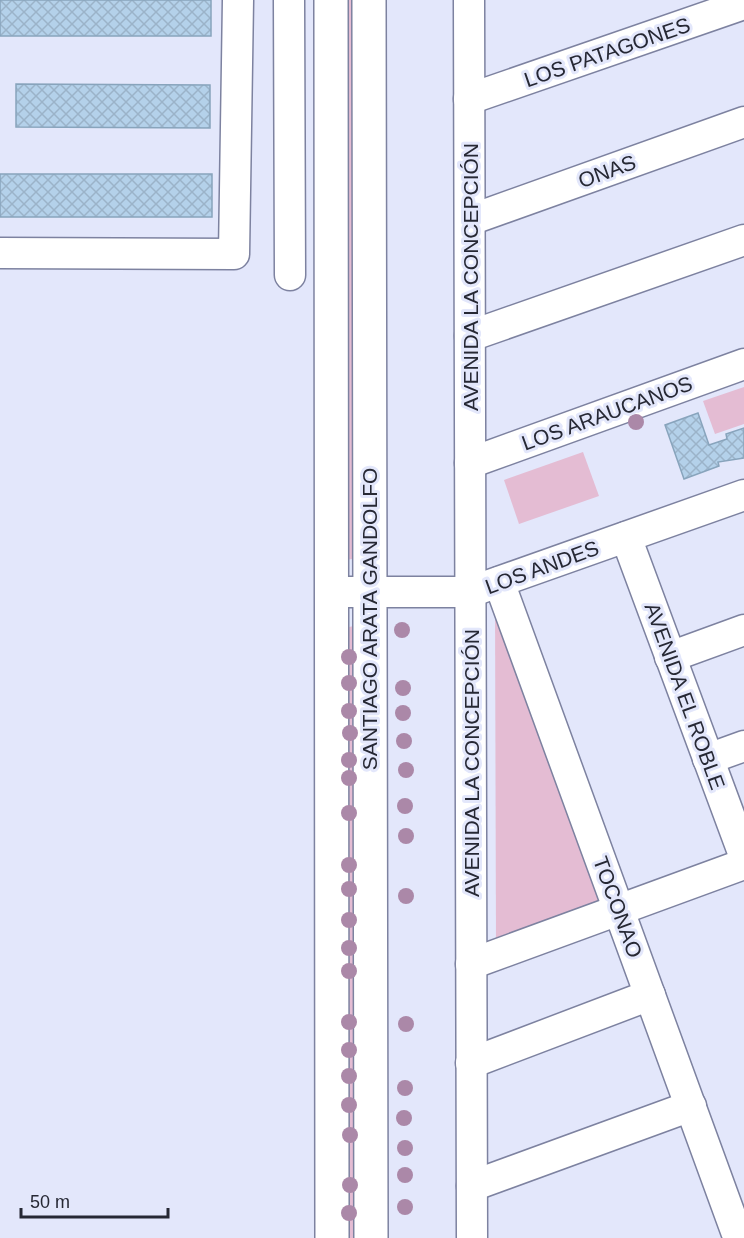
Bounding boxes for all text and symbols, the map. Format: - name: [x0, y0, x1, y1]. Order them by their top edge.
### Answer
- street label: LOS PATAGONES: [521, 13, 693, 91]
- street label: AVENIDA LA CONCEPCIÓN: [459, 143, 482, 411]
- street label: ONAS: [575, 150, 639, 192]
- street label: LOS ARAUCANOS: [519, 371, 695, 455]
- street label: SANTIAGO ARATA GANDOLFO: [358, 468, 381, 770]
- street label: LOS ANDES: [482, 536, 602, 598]
- street label: AVENIDA EL ROBLE: [640, 599, 730, 793]
- street label: AVENIDA LA CONCEPCIÓN: [460, 629, 483, 897]
- street label: TOCONAO: [589, 853, 647, 961]
- scale bar: [21, 1181, 168, 1219]
- text: 50 m: [30, 1192, 70, 1212]

